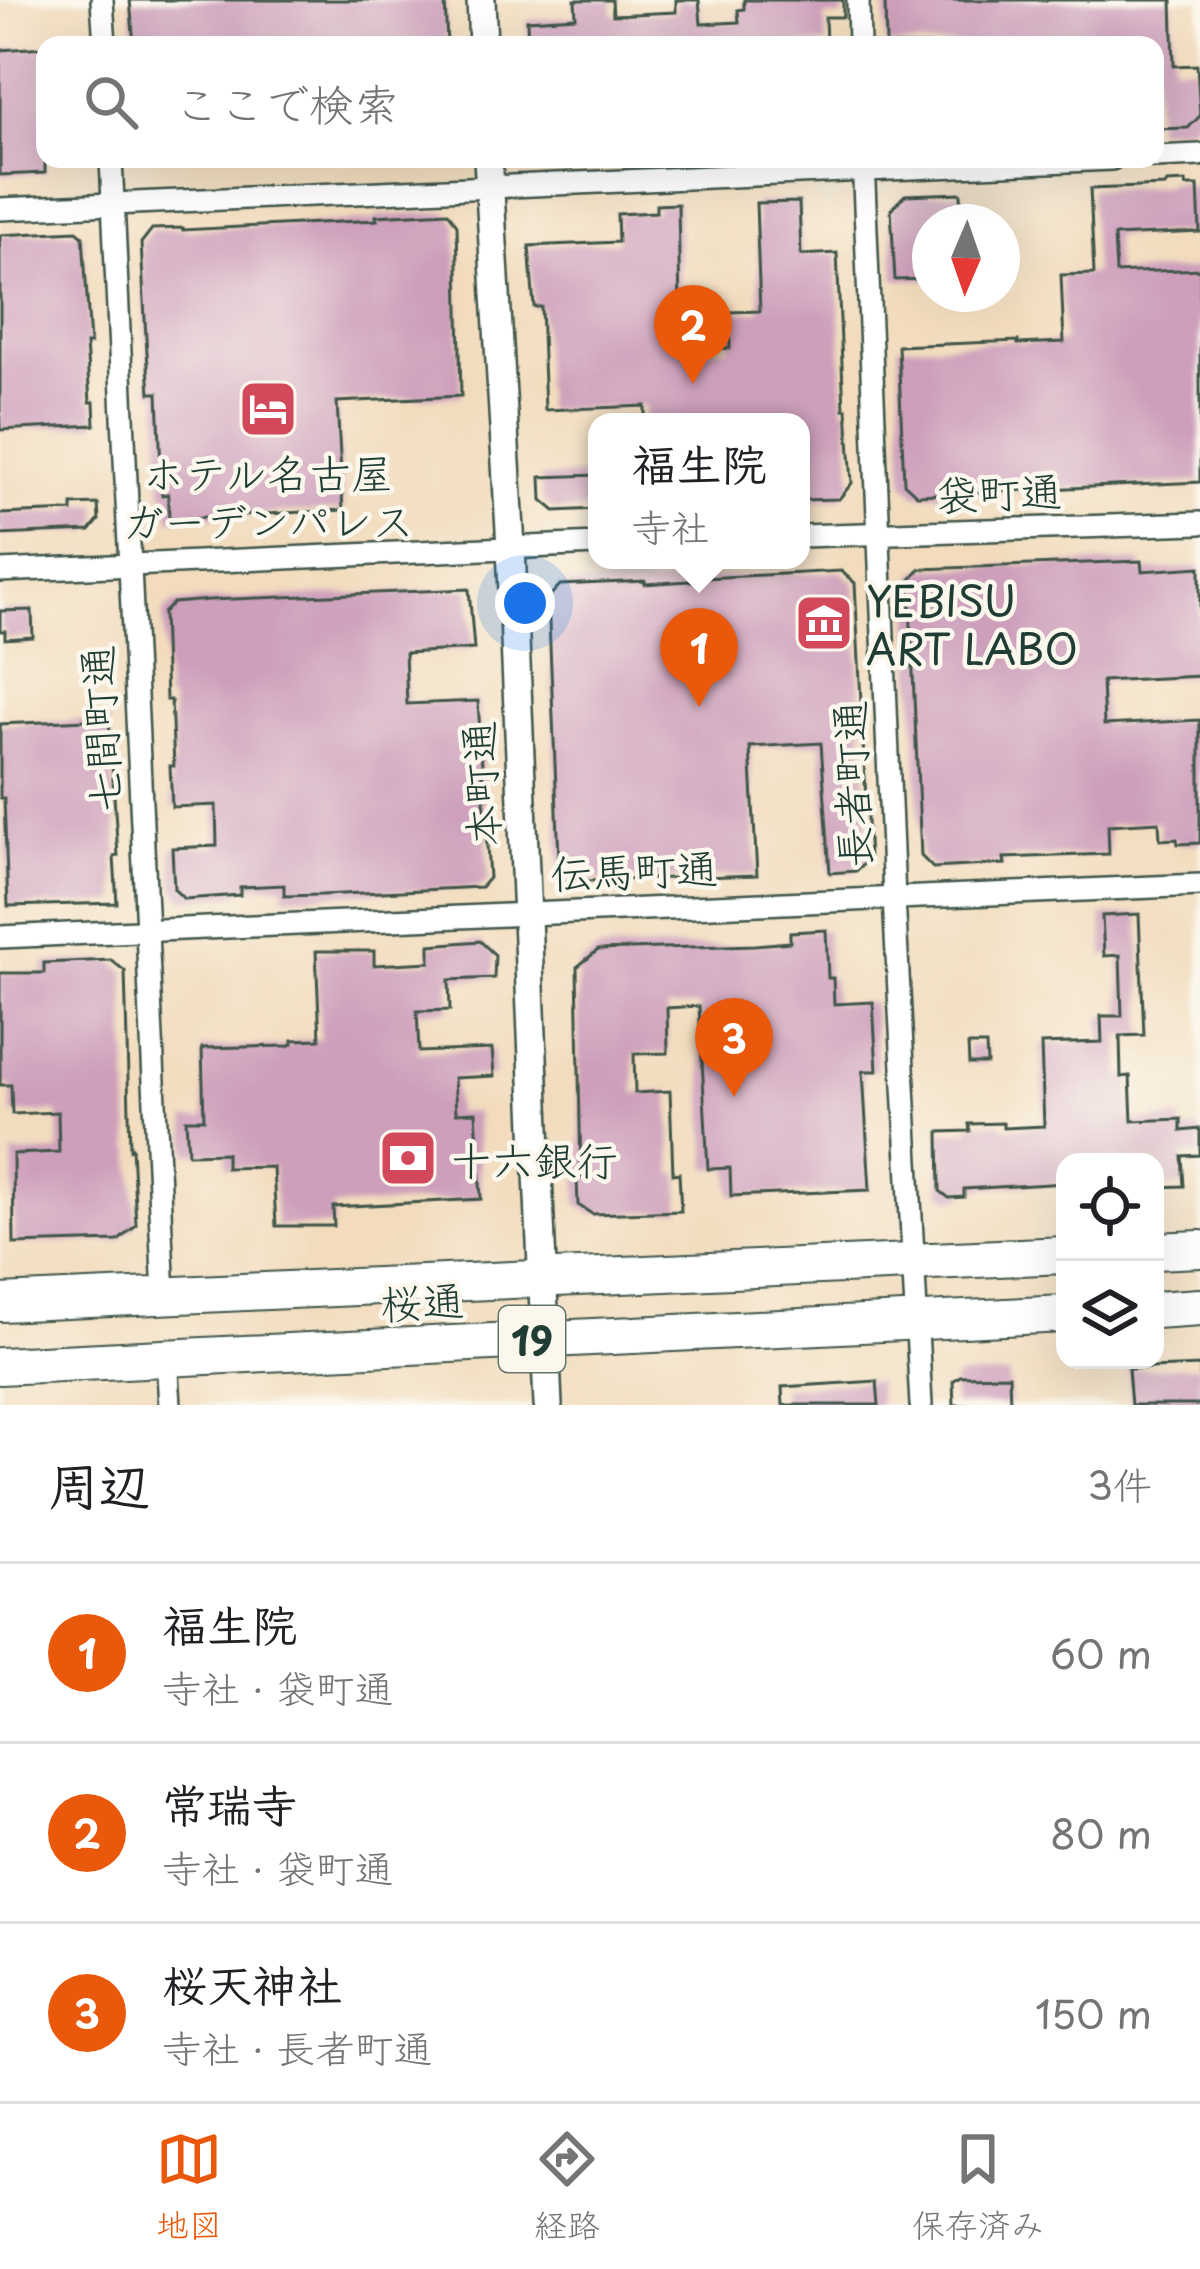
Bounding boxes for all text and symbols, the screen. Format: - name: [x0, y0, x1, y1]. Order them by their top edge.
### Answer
- search box: [36, 36, 1164, 168]
- text: ここで検索: [174, 68, 399, 136]
- icon: search: [78, 69, 144, 135]
- north arrow: [912, 204, 1020, 312]
- pin: 2: [654, 285, 732, 384]
- hotel icon: ホテル名古屋 ガーデンパレス: [237, 378, 299, 440]
- popup: [588, 413, 810, 569]
- text: 福生院: [631, 428, 767, 496]
- place label: ホテル名古屋 ガーデンパレス: [122, 440, 414, 551]
- street label: 袋町通: [935, 457, 1063, 525]
- text: 寺社: [631, 496, 710, 555]
- place label: YEBISU ART LABO: [866, 568, 1078, 679]
- your location: [495, 573, 555, 633]
- museum icon: YEBISU ART LABO: [793, 592, 855, 654]
- pin: 1: [660, 608, 738, 707]
- street label: 七間町通: [63, 643, 135, 815]
- street label: 長者町通: [816, 699, 884, 869]
- street label: 本町通: [444, 719, 514, 849]
- street label: 伝馬町通: [549, 835, 719, 903]
- pin: 3: [695, 998, 773, 1097]
- bank icon: 十六銀行: [377, 1127, 439, 1189]
- place label: 十六銀行: [450, 1127, 618, 1190]
- map controls: [1056, 1153, 1164, 1369]
- button: locate: [1056, 1153, 1164, 1261]
- button: layers: [1056, 1261, 1164, 1369]
- street label: 桜通: [378, 1266, 466, 1334]
- road number: 19: [499, 1306, 565, 1372]
- text: 周辺: [48, 1445, 150, 1522]
- text: 3件: [1087, 1454, 1152, 1513]
- text: 福生院: [162, 1589, 297, 1657]
- text: 1: [78, 1623, 96, 1682]
- text: 60 m: [1050, 1623, 1152, 1682]
- text: 寺社 · 袋町通: [162, 1657, 394, 1716]
- text: 常瑞寺: [162, 1769, 297, 1837]
- text: 2: [73, 1803, 101, 1862]
- text: 80 m: [1050, 1803, 1152, 1862]
- text: 寺社 · 袋町通: [162, 1837, 394, 1896]
- text: 桜天神社: [162, 1949, 342, 2017]
- text: 3: [74, 1983, 100, 2042]
- text: 150 m: [1035, 1983, 1152, 2042]
- text: 寺社 · 長者町通: [162, 2017, 433, 2076]
- tab: 地図: [156, 2126, 222, 2248]
- tab: 経路: [534, 2126, 600, 2248]
- tab: 保存済み: [912, 2126, 1044, 2248]

